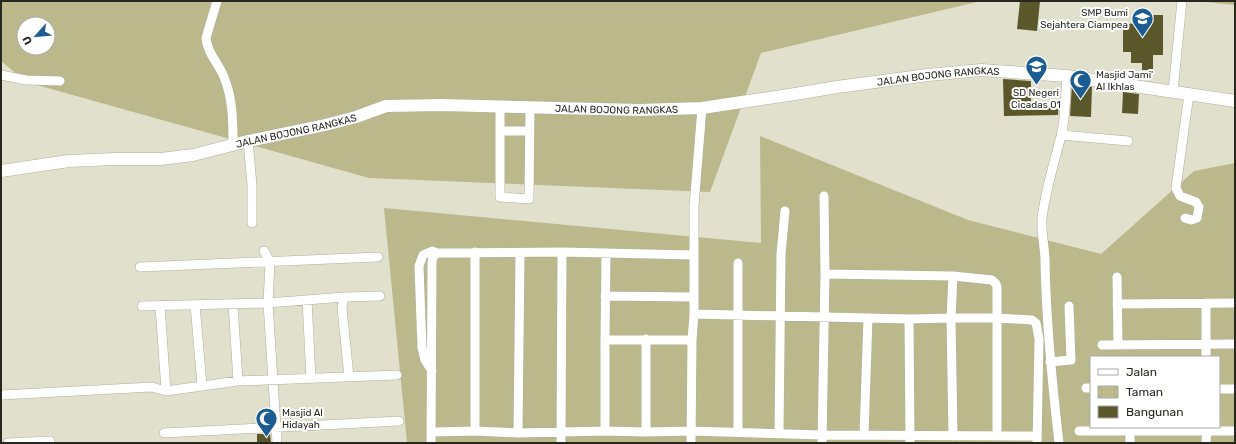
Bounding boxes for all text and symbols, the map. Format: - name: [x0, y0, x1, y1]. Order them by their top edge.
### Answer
- school or university icon: SMP Bumi Sejahtera Ciampea: [1130, 5, 1156, 38]
- place label: SMP Bumi Sejahtera Ciampea: [1040, 7, 1128, 31]
- north arrow: [16, 16, 56, 56]
- text: U: [20, 34, 35, 47]
- school or university icon: SD Negeri Cicadas 01: [1023, 53, 1049, 86]
- street label: JALAN BOJONG RANGKAS: [876, 65, 1000, 89]
- mosque icon: Masjid Jami' Al Ikhlas: [1068, 67, 1094, 100]
- place label: Masjid Jami' Al Ikhlas: [1096, 69, 1153, 93]
- place label: SD Negeri Cicadas 01: [1011, 87, 1061, 111]
- street label: JALAN BOJONG RANGKAS: [555, 103, 678, 117]
- street label: JALAN BOJONG RANGKAS: [235, 112, 358, 151]
- legend: [1090, 356, 1220, 428]
- text: Jalan: [1126, 365, 1157, 379]
- text: Taman: [1126, 385, 1163, 399]
- mosque icon: Masjid Al Hidayah: [253, 405, 279, 438]
- text: Bangunan: [1126, 405, 1183, 419]
- place label: Masjid Al Hidayah: [282, 407, 323, 431]

